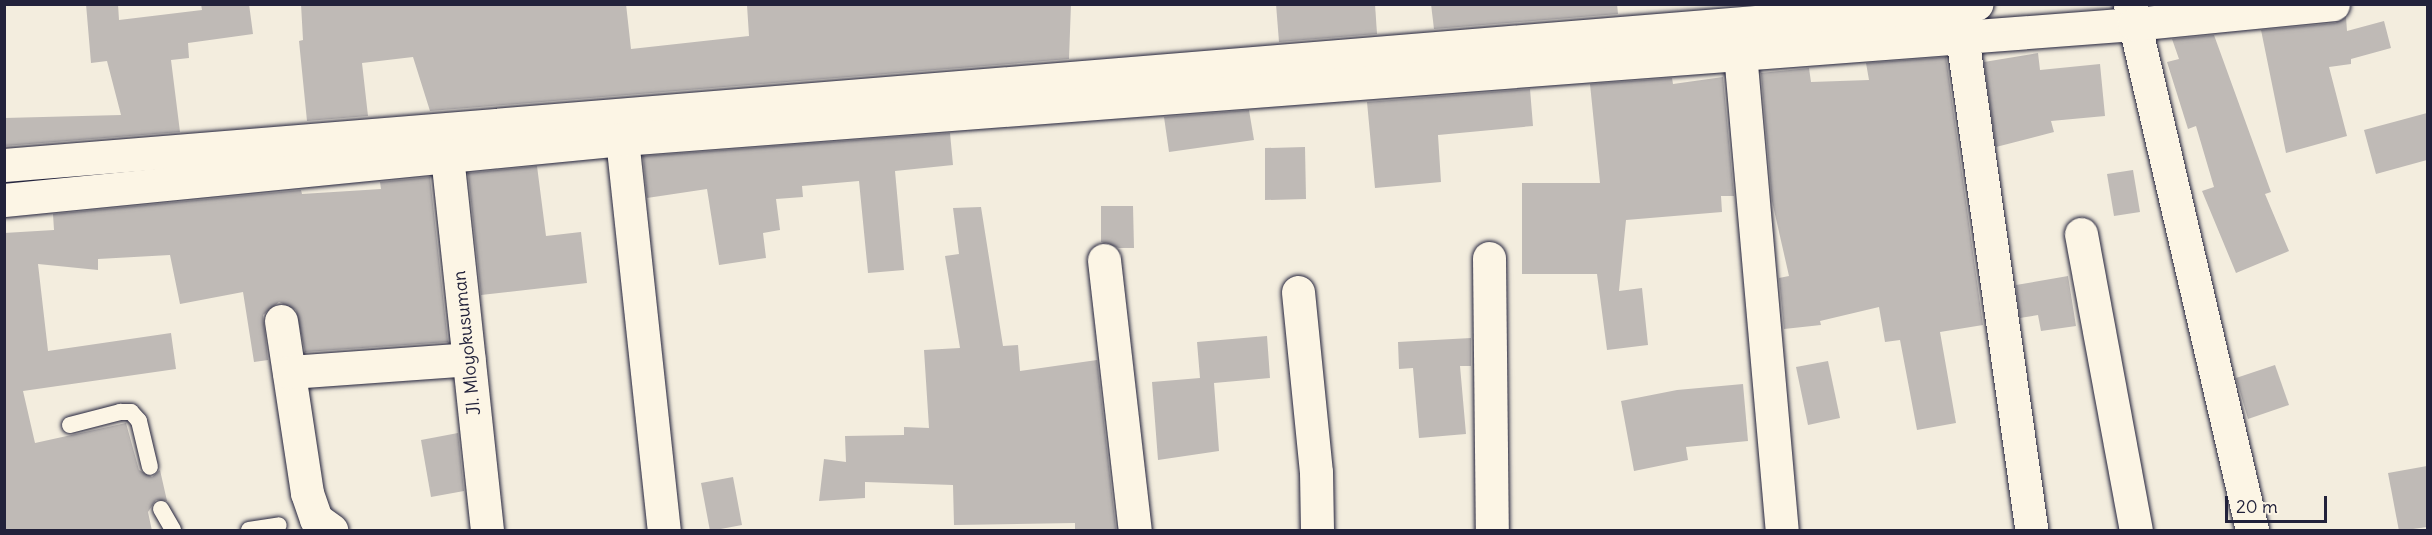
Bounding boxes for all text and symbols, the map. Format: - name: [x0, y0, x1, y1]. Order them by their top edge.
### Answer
- street label: Jl. Mloyokusuman: [449, 270, 485, 416]
- scale bar: [2228, 484, 2330, 522]
- text: 20 m: [2236, 495, 2278, 518]

